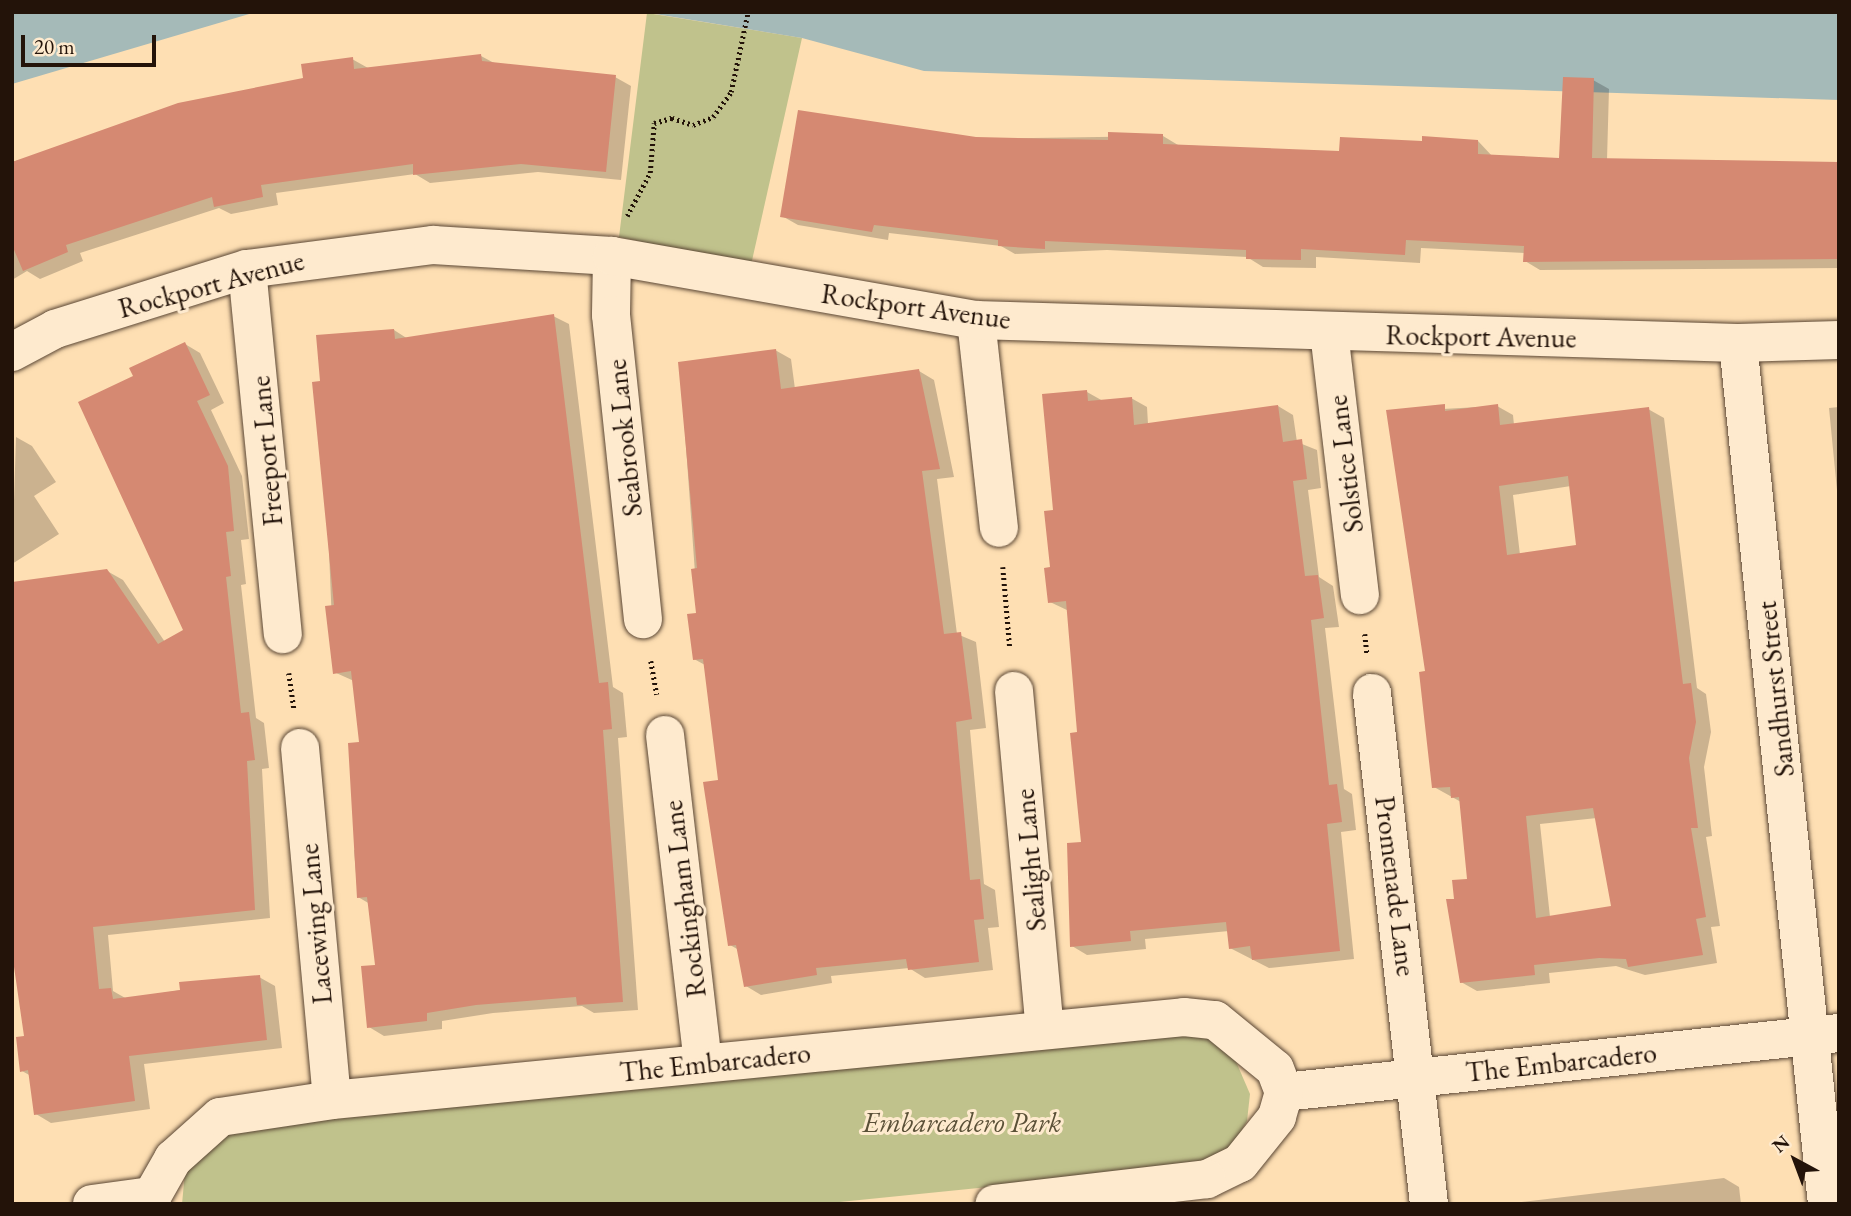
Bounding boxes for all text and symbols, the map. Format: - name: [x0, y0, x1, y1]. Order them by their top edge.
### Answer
- scale bar: [24, 21, 159, 65]
- text: 20 m: [34, 33, 75, 60]
- street label: Rockport Avenue: [114, 243, 308, 325]
- street label: Rockport Avenue: [819, 276, 1013, 336]
- street label: Rockport Avenue: [1385, 318, 1577, 354]
- street label: Seabrook Lane: [599, 358, 649, 518]
- street label: Freeport Lane: [243, 375, 289, 527]
- street label: Solstice Lane: [1320, 393, 1370, 535]
- street label: Sandhurst Street: [1749, 599, 1801, 779]
- street label: Sealight Lane: [1007, 787, 1053, 933]
- street label: Promenade Lane: [1368, 794, 1424, 978]
- street label: Rockingham Lane: [655, 799, 713, 999]
- street label: Lacewing Lane: [291, 842, 339, 1006]
- street label: The Embarcadero: [618, 1035, 812, 1089]
- street label: The Embarcadero: [1464, 1035, 1658, 1089]
- park label: Embarcadero Park: [863, 1105, 1061, 1139]
- north arrow: [1760, 1125, 1830, 1195]
- text: N: [1767, 1129, 1795, 1158]

